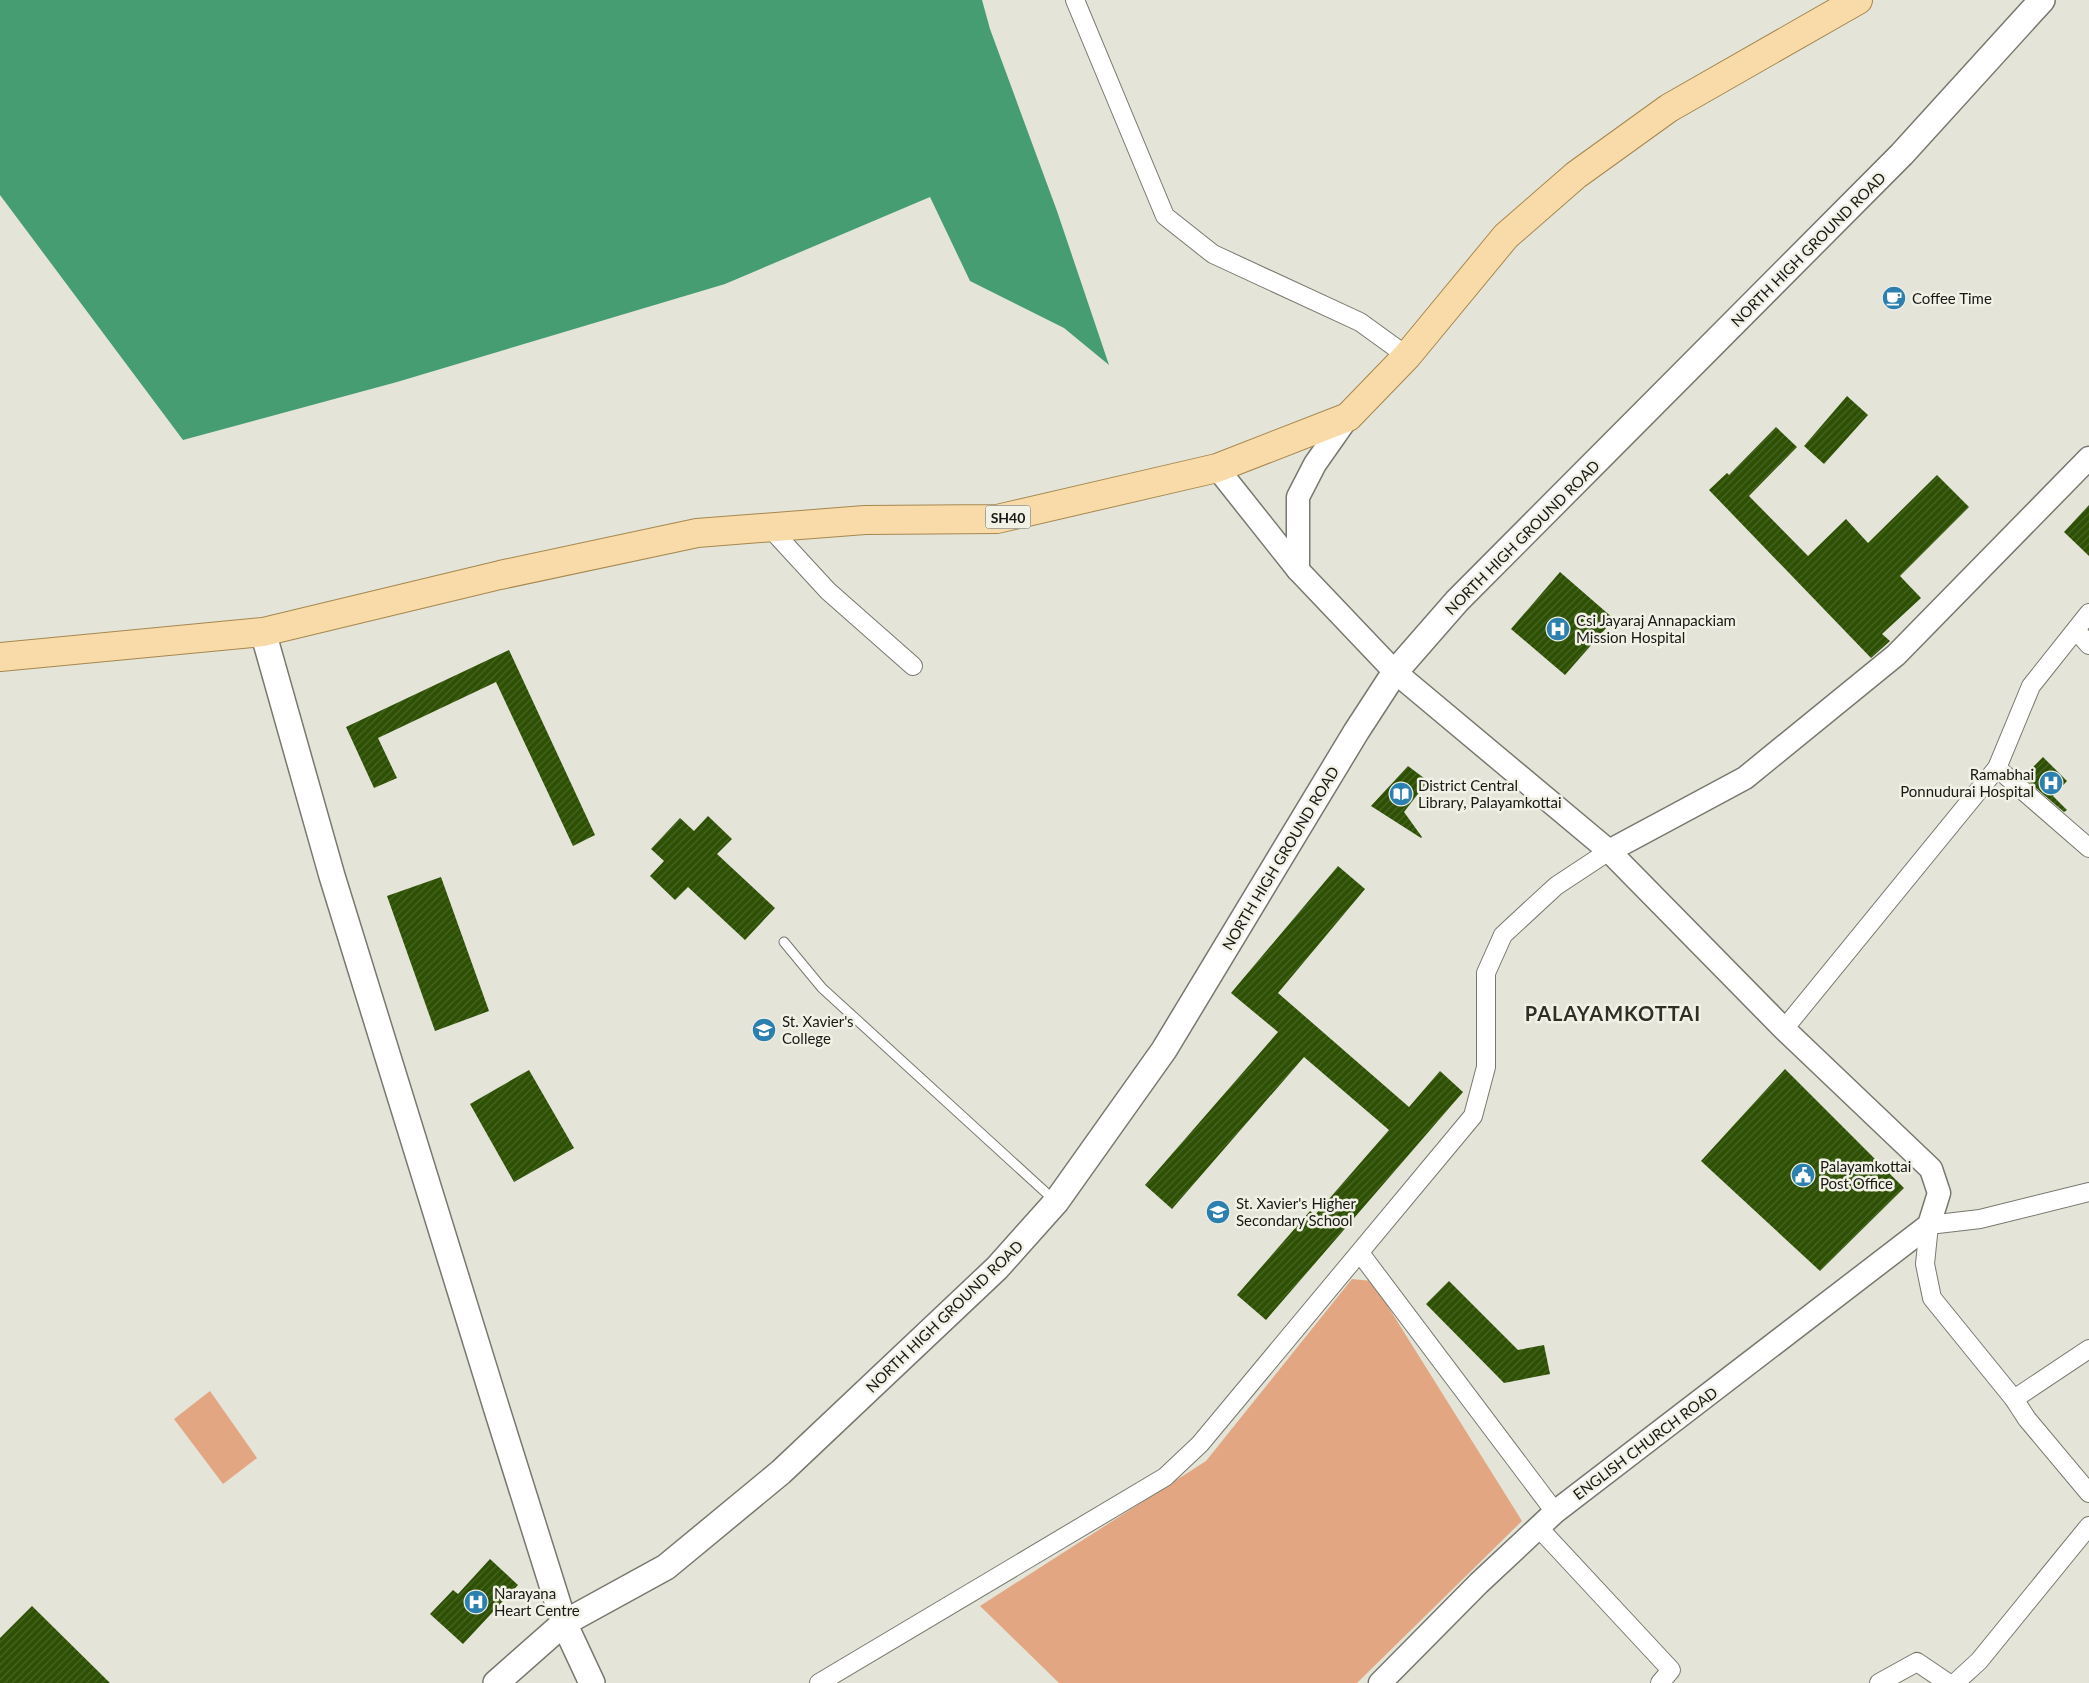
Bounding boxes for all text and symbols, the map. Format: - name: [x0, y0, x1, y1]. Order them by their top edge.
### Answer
- street label: NORTH HIGH GROUND ROAD: [1727, 168, 1889, 330]
- cafe icon: Coffee Time: [1881, 285, 1907, 311]
- place label: Coffee Time: [1912, 289, 1992, 307]
- street label: NORTH HIGH GROUND ROAD: [1441, 456, 1603, 618]
- road number: SH40: [986, 506, 1030, 528]
- place label: Csi Jayaraj Annapackiam Mission Hospital: [1576, 611, 1736, 646]
- hospital icon: Csi Jayaraj Annapackiam Mission Hospital: [1545, 616, 1571, 642]
- street label: NORTH HIGH GROUND ROAD: [1218, 763, 1342, 953]
- place label: Ramabhai Ponnudurai Hospital: [1900, 765, 2034, 800]
- hospital icon: Ramabhai Ponnudurai Hospital: [2038, 770, 2064, 796]
- place label: District Central Library, Palayamkottai: [1418, 776, 1562, 811]
- library icon: District Central Library, Palayamkottai: [1388, 781, 1414, 807]
- district label: PALAYAMKOTTAI: [1525, 1001, 1701, 1025]
- place label: St. Xavier's College: [782, 1012, 854, 1047]
- school or university icon: St. Xavier's College: [751, 1017, 777, 1043]
- place label: Palayamkottai Post Office: [1820, 1157, 1911, 1192]
- public building icon: Palayamkottai Post Office: [1790, 1162, 1816, 1188]
- place label: St. Xavier's Higher Secondary School: [1236, 1194, 1356, 1229]
- school or university icon: St. Xavier's Higher Secondary School: [1205, 1199, 1231, 1225]
- street label: NORTH HIGH GROUND ROAD: [862, 1236, 1026, 1396]
- street label: ENGLISH CHURCH ROAD: [1569, 1383, 1721, 1503]
- place label: Narayana Heart Centre: [494, 1584, 580, 1619]
- hospital icon: Narayana Heart Centre: [463, 1589, 489, 1615]

